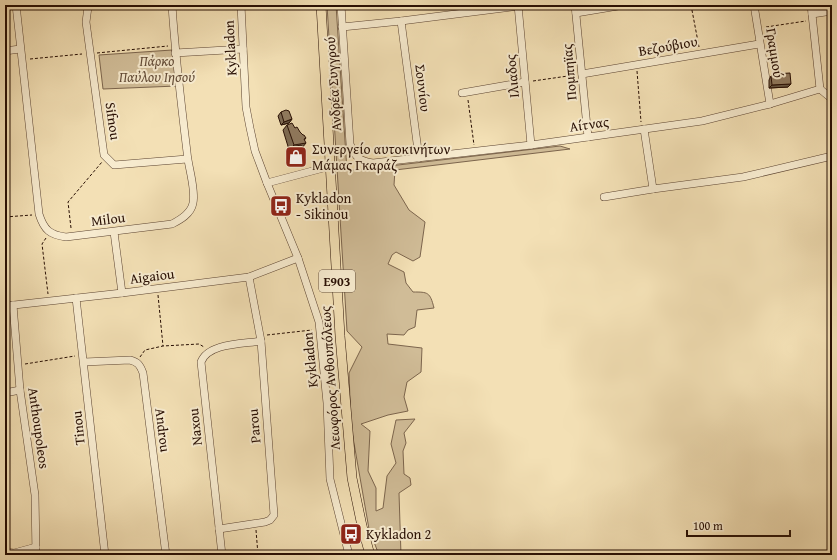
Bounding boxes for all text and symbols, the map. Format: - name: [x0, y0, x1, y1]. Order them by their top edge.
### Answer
- street label: Kykladon: [219, 20, 241, 76]
- street label: Γραμμού: [761, 27, 789, 79]
- street label: Βεζούβιου: [637, 31, 699, 61]
- street label: Ανδρέα Συγγρού: [320, 36, 346, 132]
- street label: Πομπηϊας: [557, 43, 581, 101]
- park label: Πἀρκο Παὐλου Ιησού: [118, 51, 195, 87]
- street label: Ιλιαδος: [500, 53, 524, 99]
- street label: Σουνίου: [410, 63, 436, 113]
- street label: Sifnou: [100, 101, 126, 142]
- street label: Αίτνας: [568, 111, 610, 137]
- place label: Συνεργείο αυτοκινήτων Μάμας Γκαράζ: [312, 139, 451, 175]
- shop icon: Συνεργείο αυτοκινήτων Μάμας Γκαράζ: [283, 144, 309, 170]
- place label: Kykladon - Sikinou: [296, 188, 352, 224]
- bus stop icon: Kykladon - Sikinou: [268, 193, 294, 219]
- street label: Milou: [90, 207, 127, 231]
- street label: Aigaiou: [129, 263, 176, 289]
- road number: E903: [319, 270, 355, 292]
- street label: Λεωφόρος Ανθουπόλεως: [315, 305, 345, 451]
- street label: Kykladon: [297, 331, 323, 389]
- street label: Anthoupoleos: [23, 386, 55, 470]
- street label: Androu: [150, 407, 176, 454]
- street label: Naxou: [183, 407, 207, 447]
- street label: Parou: [243, 408, 265, 444]
- street label: Tinou: [66, 409, 90, 446]
- scale bar: [687, 512, 790, 538]
- text: 100 m: [693, 517, 723, 534]
- bus stop icon: Kykladon 2: [338, 521, 364, 547]
- place label: Kykladon 2: [366, 524, 431, 544]

